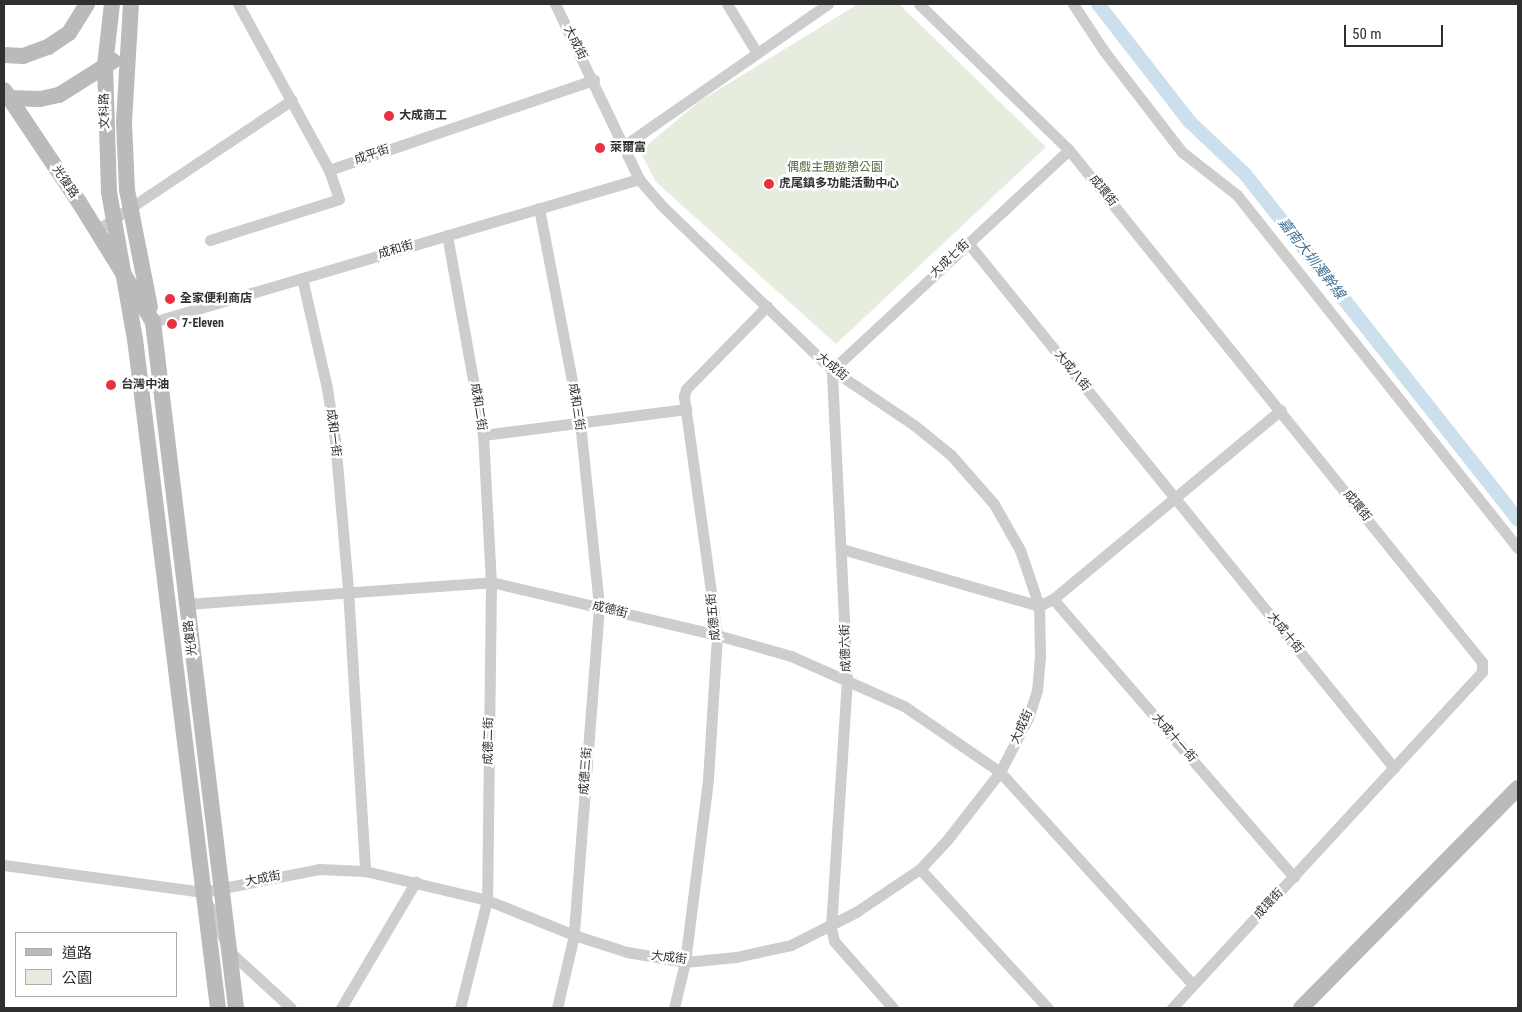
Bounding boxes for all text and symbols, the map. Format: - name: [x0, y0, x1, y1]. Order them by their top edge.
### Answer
- scale bar: [1347, 15, 1446, 47]
- street label: 大成街: [560, 24, 590, 62]
- text: 50 m: [1352, 25, 1382, 43]
- street label: 文科路: [97, 93, 113, 129]
- place label: 大成商工: [399, 109, 447, 123]
- marker: 大成商工: [383, 110, 395, 122]
- place label: 萊爾富: [610, 141, 646, 155]
- street label: 成平街: [353, 142, 391, 168]
- marker: 萊爾富: [594, 142, 606, 154]
- park label: 偶戲主題遊憩公園: [787, 161, 883, 175]
- street label: 光復路: [49, 163, 81, 201]
- street label: 成環街: [1086, 172, 1120, 210]
- place label: 虎尾鎮多功能活動中心: [779, 177, 899, 191]
- marker: 虎尾鎮多功能活動中心: [763, 178, 775, 190]
- water label: 嘉南大圳濁幹線: [1275, 214, 1349, 302]
- street label: 大成七街: [928, 237, 972, 281]
- street label: 成和街: [377, 238, 415, 262]
- place label: 全家便利商店: [180, 292, 252, 306]
- marker: 全家便利商店: [164, 293, 176, 305]
- place label: 7-Eleven: [182, 317, 224, 331]
- marker: 7-Eleven: [166, 318, 178, 330]
- street label: 大成八街: [1051, 348, 1093, 394]
- street label: 大成街: [813, 350, 851, 384]
- place label: 台灣中油: [121, 378, 169, 392]
- marker: 台灣中油: [105, 379, 117, 391]
- street label: 成和二街: [467, 382, 489, 432]
- street label: 成和三街: [565, 382, 587, 432]
- street label: 成和一街: [323, 408, 343, 458]
- street label: 成環街: [1340, 487, 1374, 525]
- street label: 成德五街: [704, 592, 724, 642]
- street label: 成德街: [591, 599, 629, 621]
- street label: 大成十街: [1264, 610, 1306, 656]
- street label: 光復路: [182, 619, 200, 657]
- street label: 成德六街: [838, 624, 854, 672]
- street label: 大成街: [1008, 708, 1036, 746]
- street label: 大成十一街: [1149, 711, 1199, 765]
- street label: 成德二街: [481, 717, 497, 765]
- street label: 成德三街: [577, 747, 595, 795]
- street label: 大成街: [244, 868, 282, 890]
- street label: 成環街: [1251, 886, 1287, 922]
- legend: [15, 932, 178, 997]
- text: 道路: [62, 944, 92, 962]
- street label: 大成街: [650, 949, 688, 967]
- text: 公園: [62, 969, 92, 987]

